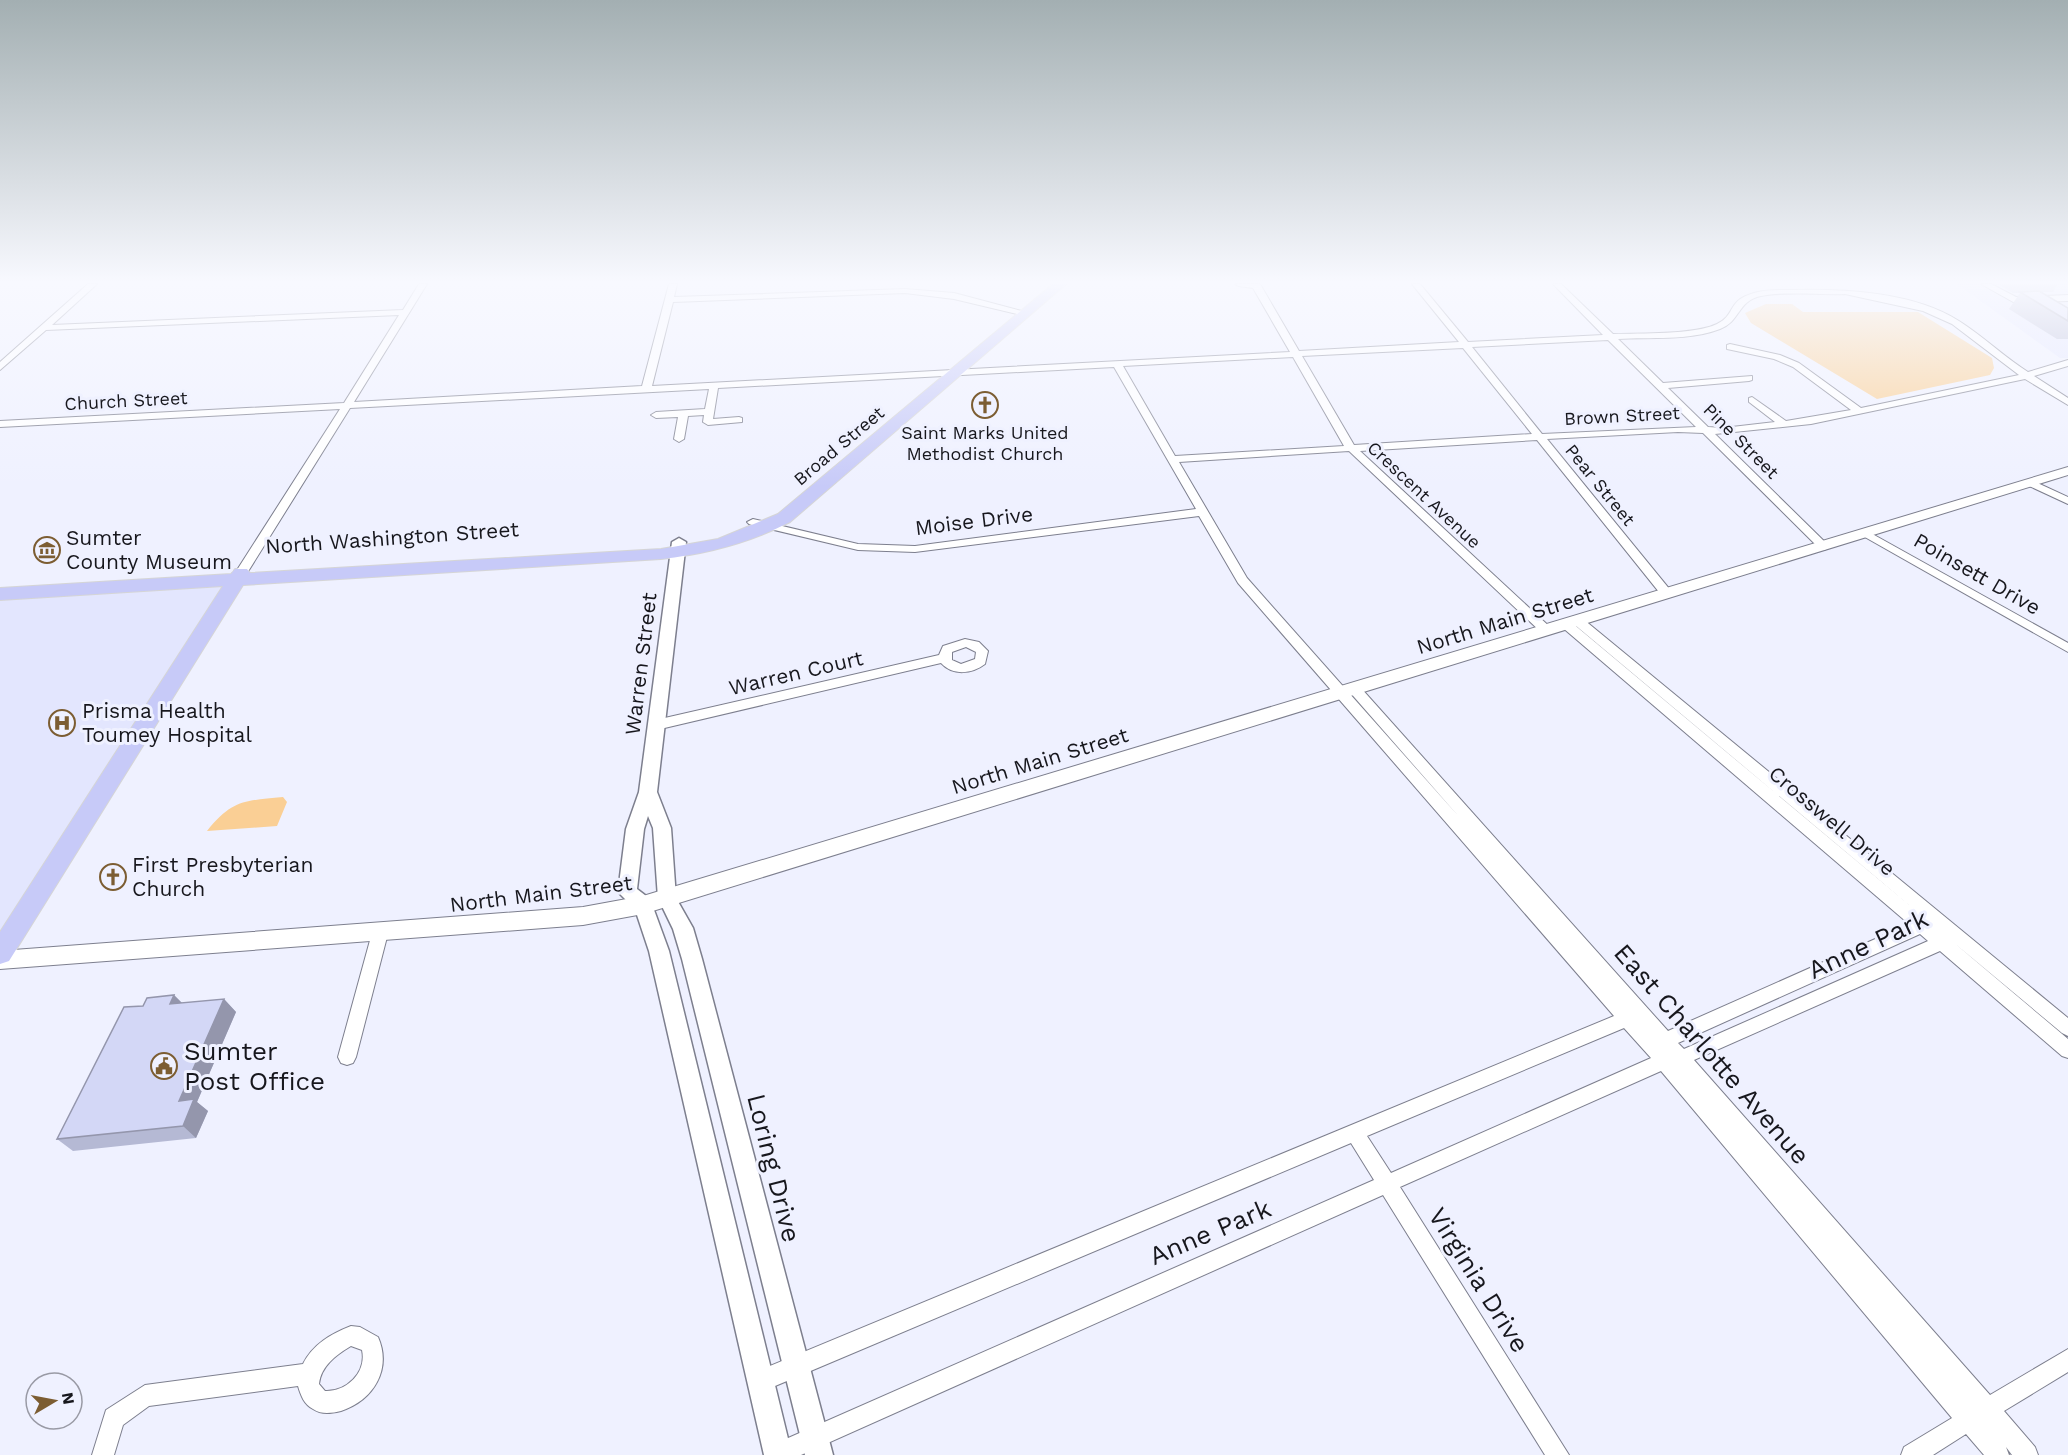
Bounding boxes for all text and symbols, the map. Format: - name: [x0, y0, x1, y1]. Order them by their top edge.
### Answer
- street label: Church Street: [64, 387, 188, 414]
- church icon: Saint Marks United Methodist Church: [970, 390, 1000, 420]
- street label: Pine Street: [1699, 399, 1784, 483]
- street label: Broad Street: [789, 401, 888, 489]
- street label: Brown Street: [1564, 402, 1681, 429]
- place label: Saint Marks United Methodist Church: [901, 422, 1069, 464]
- street label: Crescent Avenue: [1363, 437, 1485, 553]
- street label: Pear Street: [1561, 440, 1640, 530]
- street label: Moise Drive: [914, 501, 1034, 540]
- street label: North Washington Street: [264, 516, 520, 559]
- place label: Sumter County Museum: [66, 525, 232, 574]
- street label: Poinsett Drive: [1909, 527, 2045, 620]
- museum icon: Sumter County Museum: [32, 535, 62, 565]
- street label: North Main Street: [1414, 582, 1596, 659]
- street label: Warren Street: [619, 591, 662, 737]
- street label: Warren Court: [726, 645, 866, 700]
- place label: Prisma Health Toumey Hospital: [82, 698, 252, 747]
- hospital icon: Prisma Health Toumey Hospital: [47, 708, 77, 738]
- street label: North Main Street: [949, 722, 1131, 799]
- street label: Crosswell Drive: [1764, 760, 1901, 881]
- place label: First Presbyterian Church: [132, 852, 313, 901]
- church icon: First Presbyterian Church: [98, 862, 128, 892]
- street label: North Main Street: [448, 870, 634, 917]
- street label: Anne Park: [1803, 903, 1933, 985]
- street label: East Charlotte Avenue: [1608, 938, 1816, 1170]
- place label: Sumter Post Office: [184, 1036, 325, 1096]
- public building icon: Sumter Post Office: [149, 1051, 179, 1081]
- street label: Loring Drive: [741, 1091, 807, 1245]
- street label: Anne Park: [1145, 1193, 1276, 1271]
- street label: Virginia Drive: [1423, 1202, 1535, 1358]
- north arrow: [24, 1371, 84, 1431]
- text: N: [58, 1391, 79, 1406]

